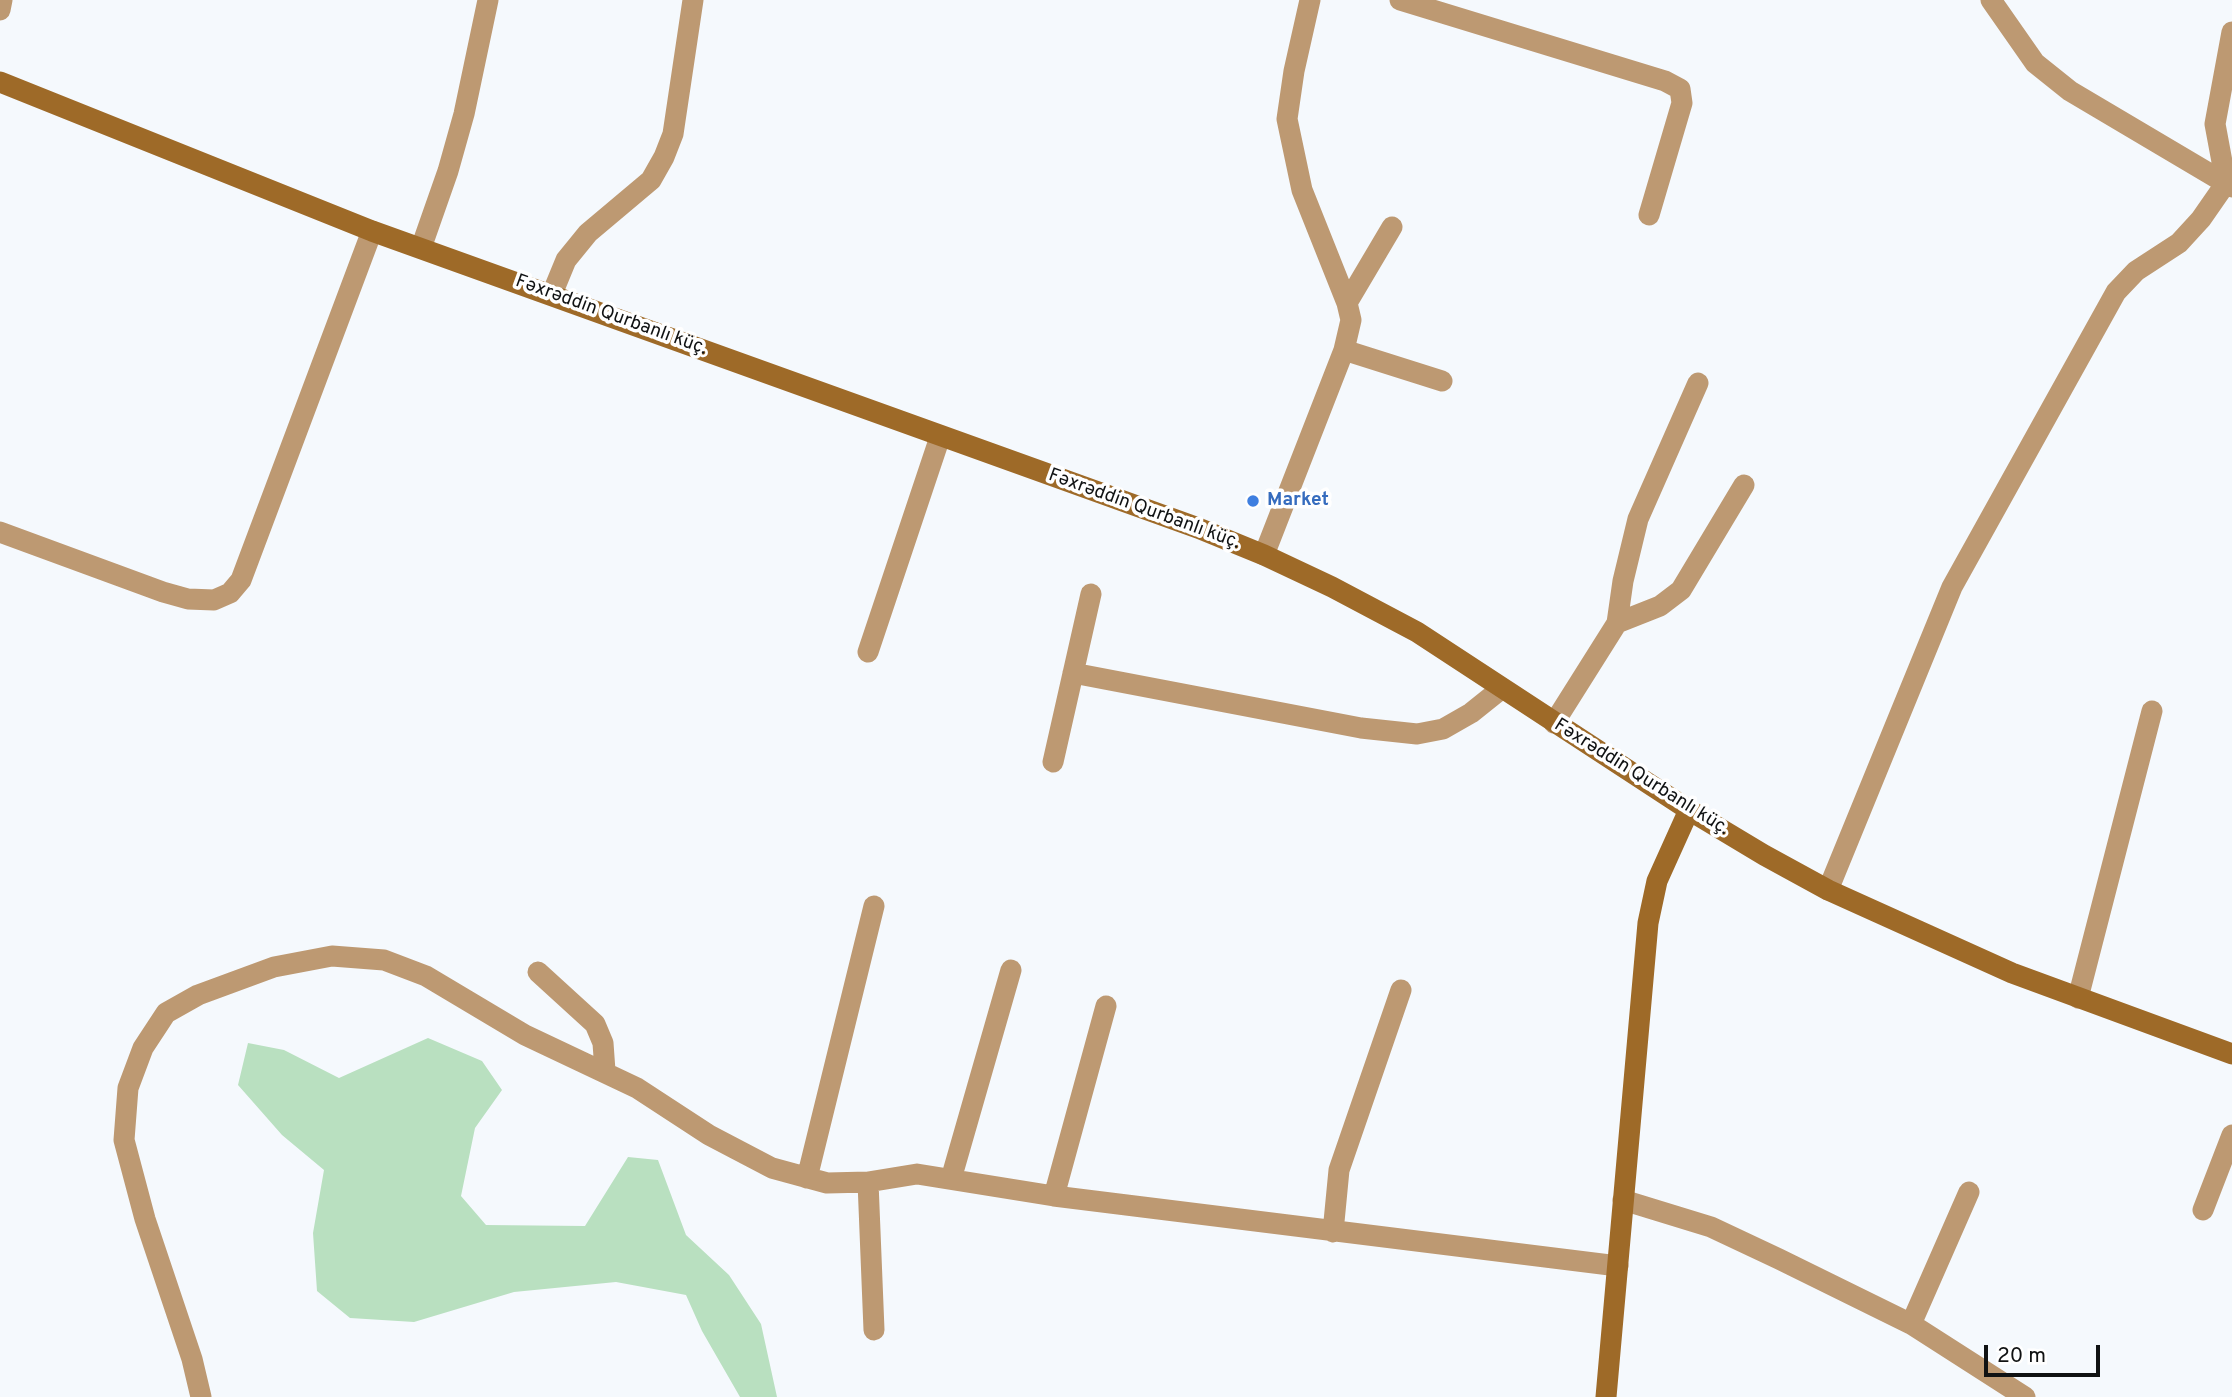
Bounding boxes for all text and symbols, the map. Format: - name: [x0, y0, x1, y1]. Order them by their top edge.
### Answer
- street label: Fəxrəddin Qurbanlı küç.: [512, 271, 710, 361]
- street label: Fəxrəddin Qurbanlı küç.: [1045, 465, 1243, 555]
- place label: Market: [1267, 490, 1329, 512]
- marker: Market: [1245, 493, 1261, 509]
- street label: Fəxrəddin Qurbanlı küç.: [1549, 715, 1733, 841]
- scale bar: [1987, 1330, 2102, 1374]
- text: 20 m: [1997, 1343, 2046, 1370]

